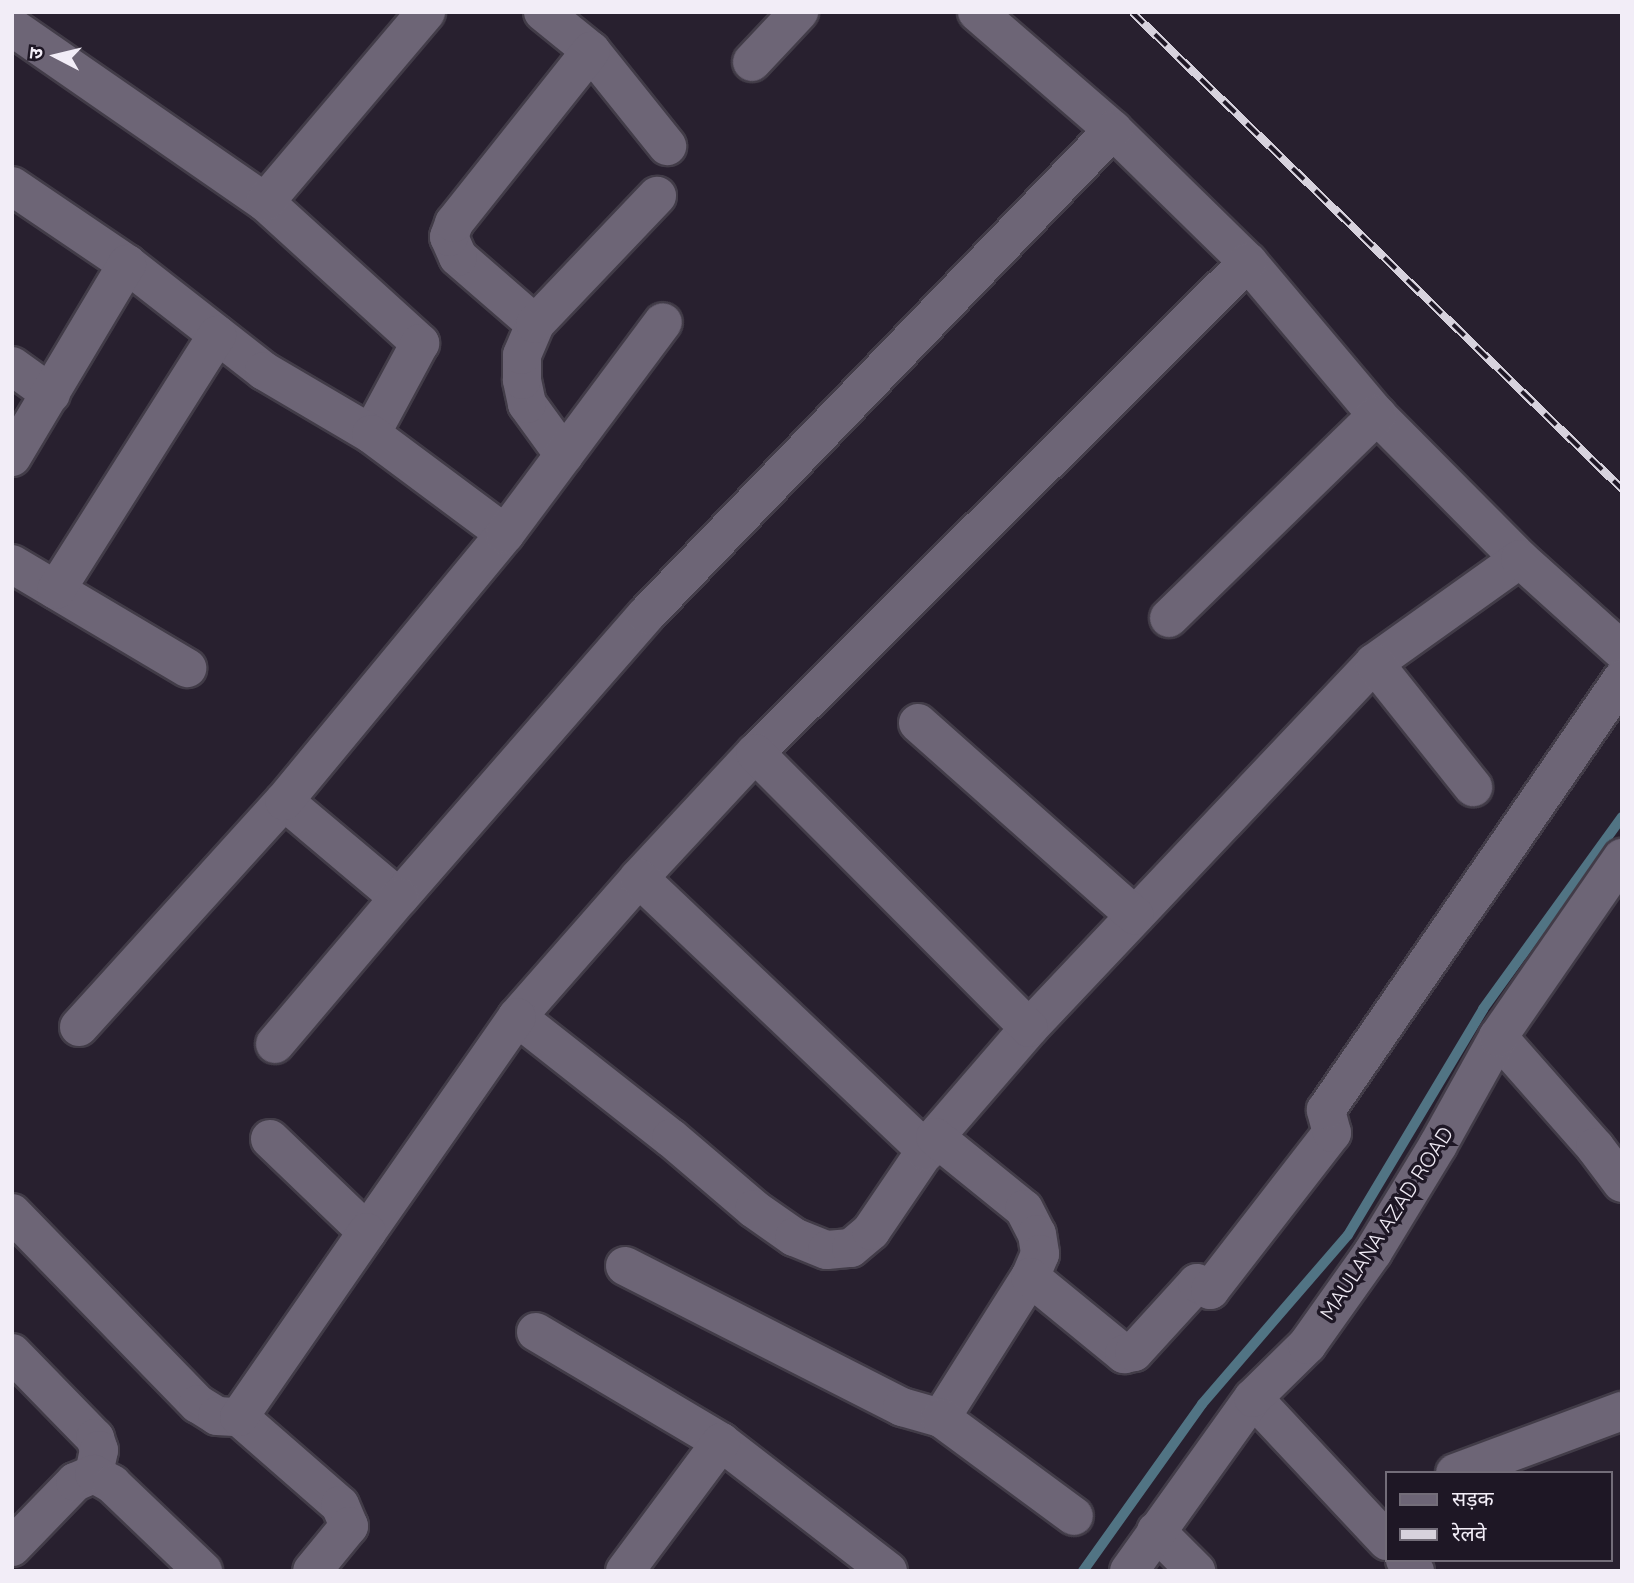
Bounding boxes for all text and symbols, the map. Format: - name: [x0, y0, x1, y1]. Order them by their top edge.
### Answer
- north arrow: [21, 21, 91, 91]
- text: उ: [23, 46, 48, 60]
- street label: MAULANA AZAD ROAD: [1314, 1122, 1458, 1324]
- legend: [1386, 1471, 1613, 1562]
- text: सड़क: [1452, 1485, 1494, 1511]
- text: रेलवे: [1452, 1520, 1487, 1546]

